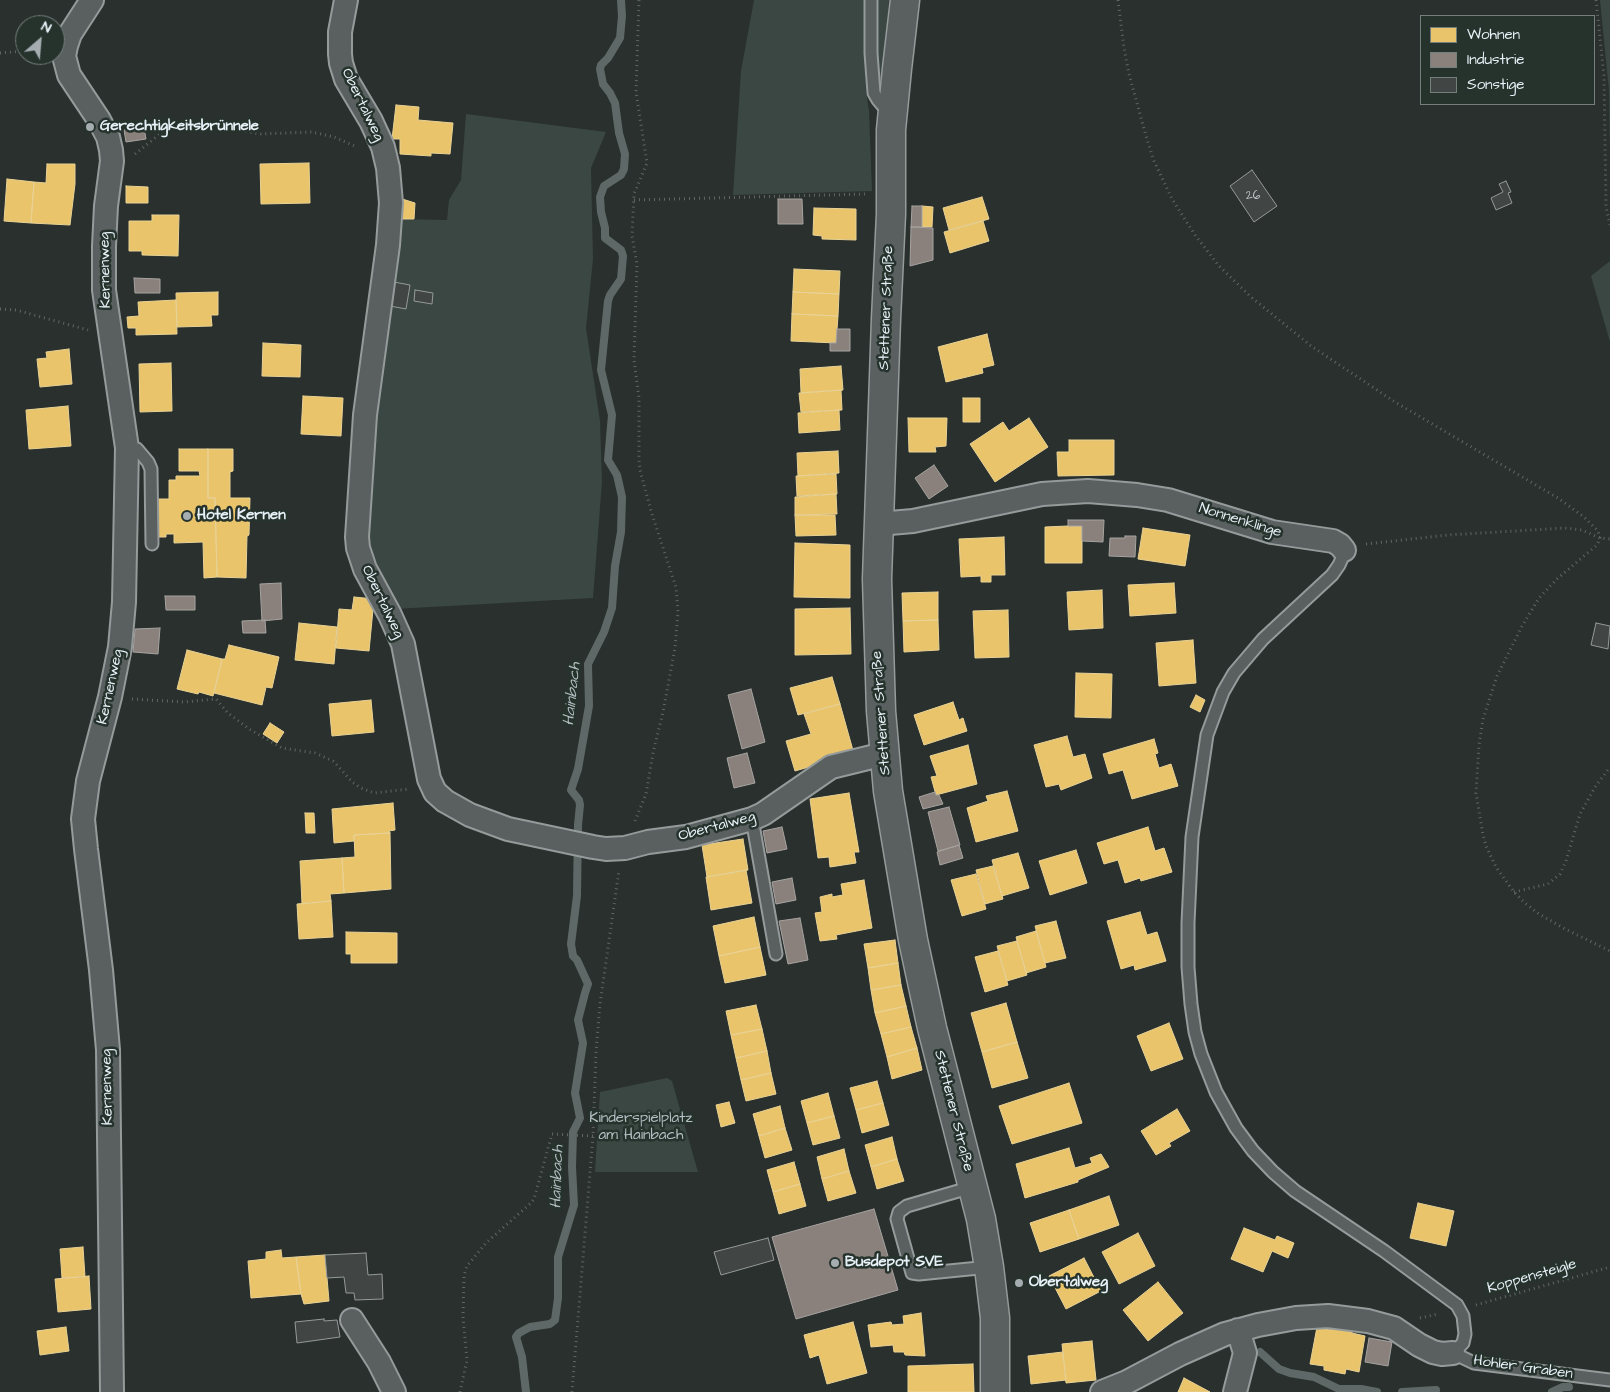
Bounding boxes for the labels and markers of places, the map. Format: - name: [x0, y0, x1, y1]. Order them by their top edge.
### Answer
- place label: Gerechtigkeitsbrünnele: [100, 118, 259, 136]
- marker: Gerechtigkeitsbrünnele: [84, 121, 96, 133]
- place label: Hotel Kernen: [197, 507, 286, 525]
- marker: Hotel Kernen: [181, 510, 193, 522]
- place label: Busdepot SVE: [845, 1254, 943, 1272]
- marker: Busdepot SVE: [829, 1257, 841, 1269]
- place label: Obertalweg: [1029, 1274, 1108, 1292]
- marker: Obertalweg: [1013, 1277, 1025, 1289]

